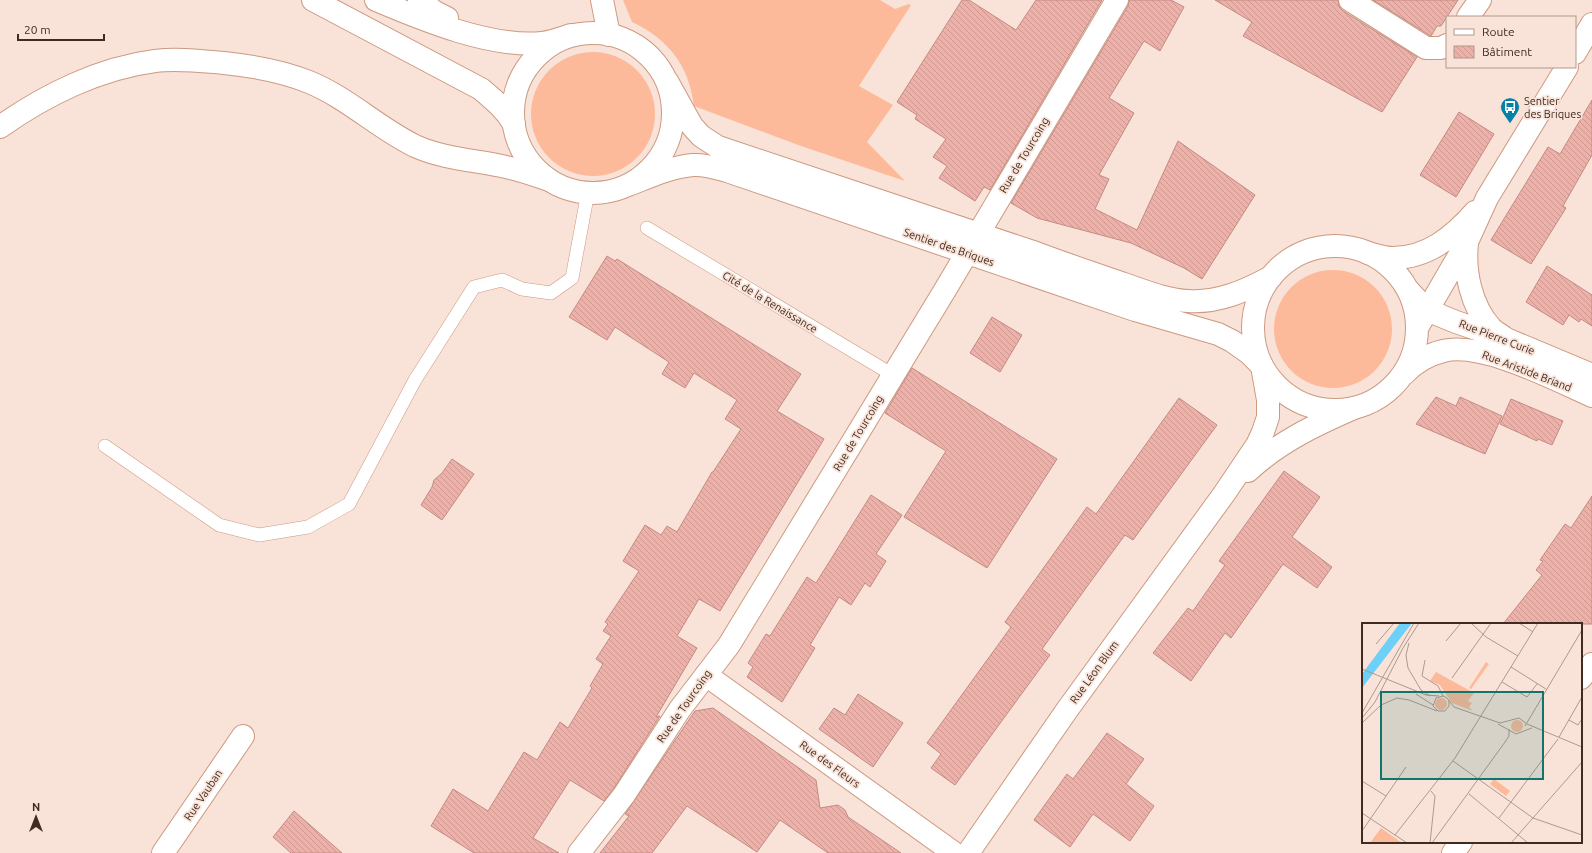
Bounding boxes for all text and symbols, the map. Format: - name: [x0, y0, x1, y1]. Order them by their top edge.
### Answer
- scale bar: [18, 16, 104, 42]
- legend: [1446, 16, 1576, 68]
- text: 20 m: [24, 23, 51, 36]
- text: Route: [1482, 25, 1515, 38]
- text: Bâtiment: [1482, 45, 1532, 58]
- place label: Sentier des Briques: [1524, 95, 1581, 120]
- bus stop icon: Sentier des Briques: [1499, 96, 1521, 124]
- street label: Rue de Tourcoing: [997, 115, 1051, 195]
- street label: Sentier des Briques: [902, 226, 996, 268]
- street label: Cité de la Renaissance: [720, 269, 820, 335]
- street label: Rue Pierre Curie: [1458, 317, 1536, 357]
- street label: Rue Aristide Briand: [1481, 348, 1573, 394]
- street label: Rue de Tourcoing: [831, 393, 885, 473]
- inset map: [1362, 623, 1582, 843]
- street label: Rue Léon Blum: [1067, 638, 1121, 706]
- street label: Rue de Tourcoing: [654, 667, 714, 745]
- street label: Rue des Fleurs: [798, 738, 863, 790]
- street label: Rue Vauban: [182, 767, 224, 823]
- north arrow: [16, 797, 56, 837]
- text: N: [32, 801, 40, 813]

